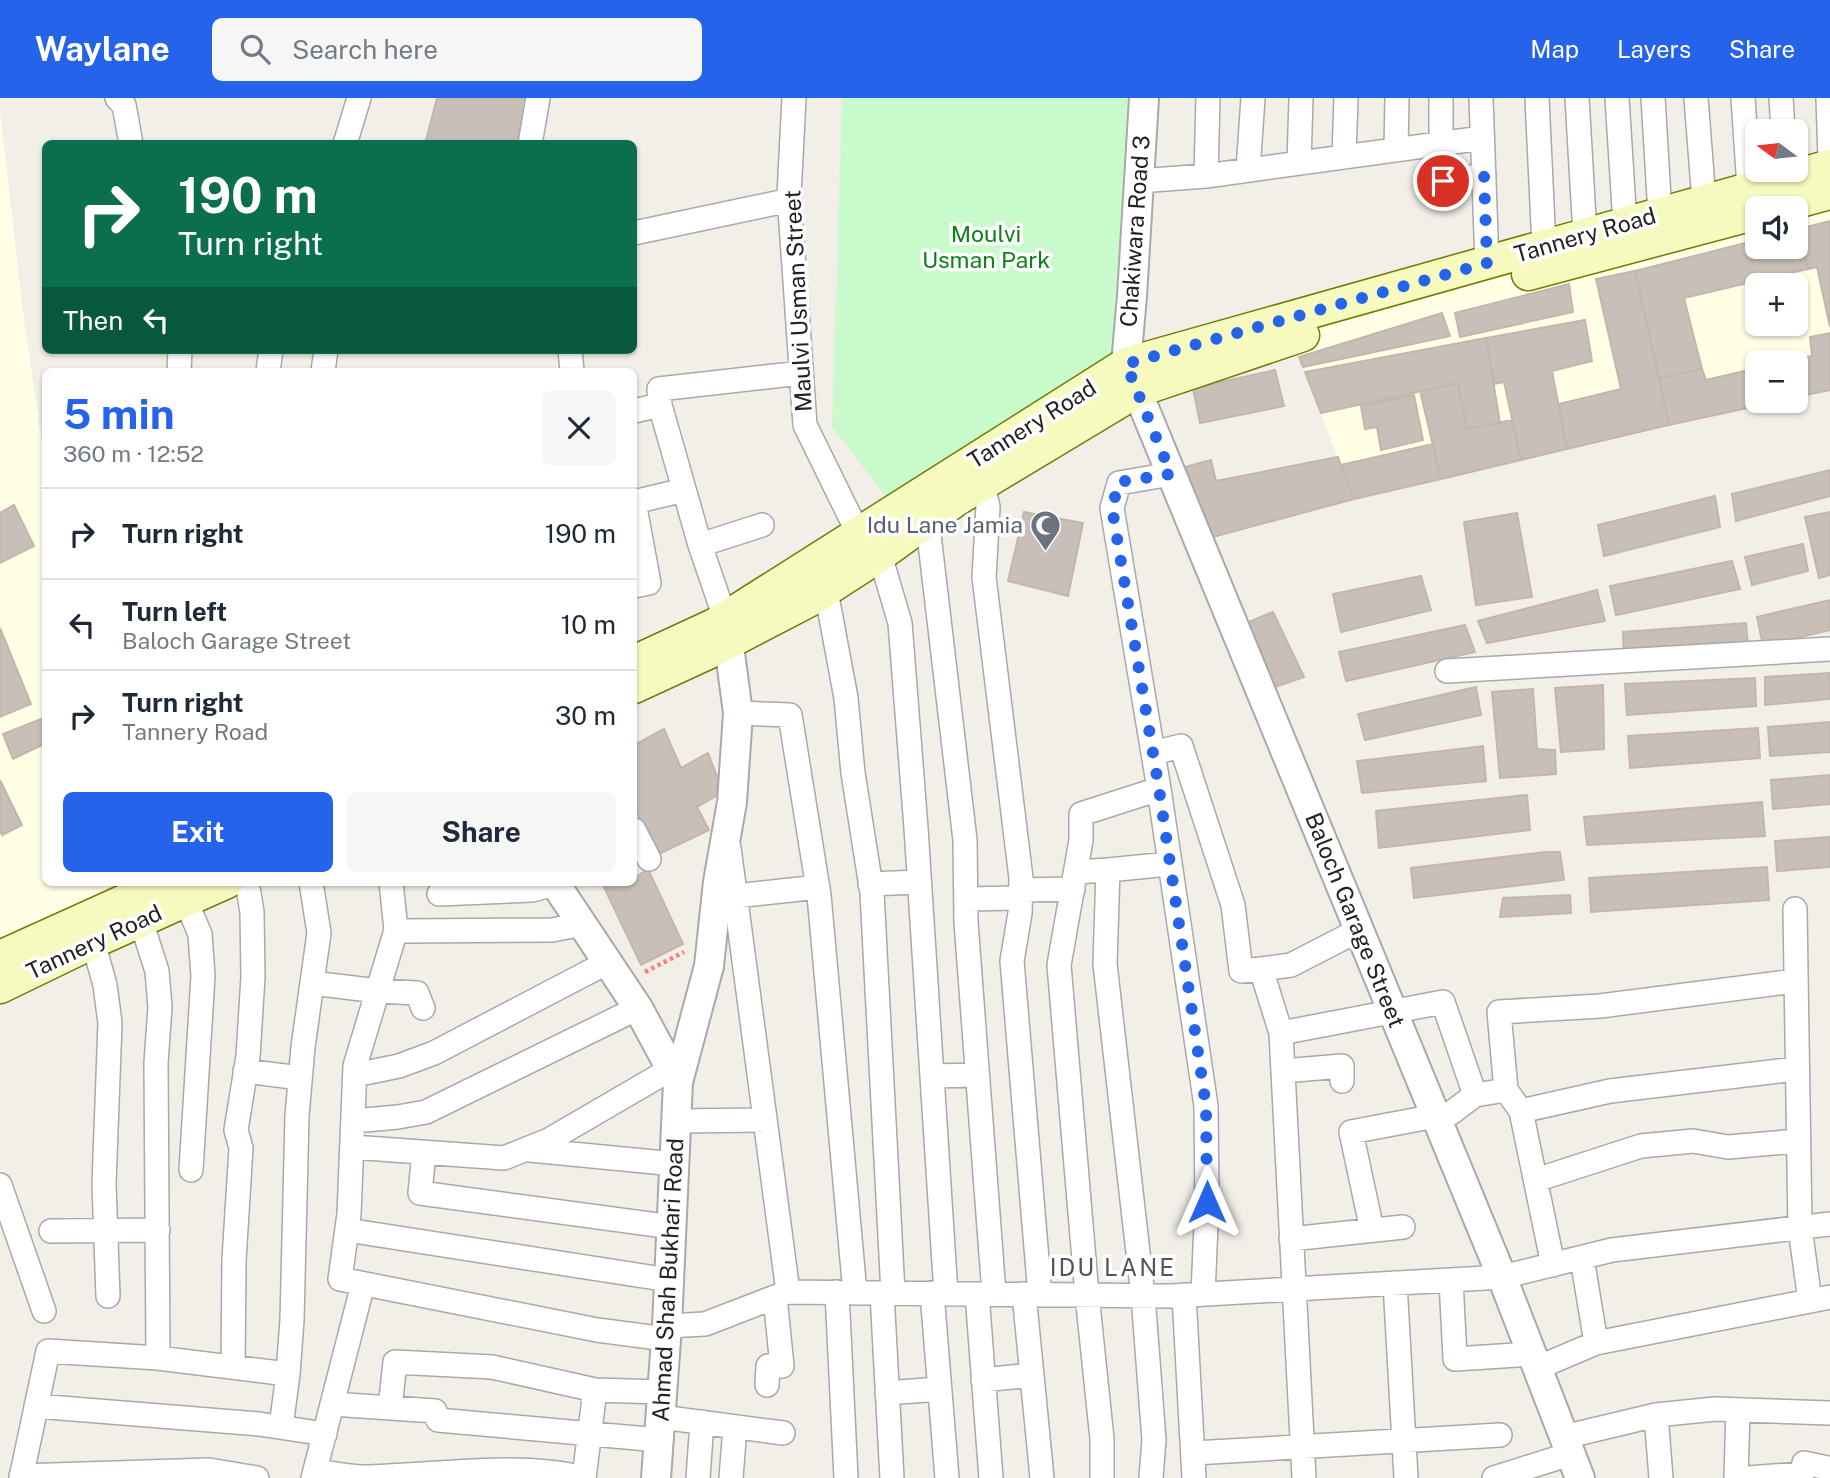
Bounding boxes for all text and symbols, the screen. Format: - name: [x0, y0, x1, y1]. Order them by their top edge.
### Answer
- search box: [212, 18, 702, 81]
- text: Waylane: [35, 30, 170, 68]
- icon: search: [236, 30, 274, 68]
- text: Search here: [292, 34, 438, 65]
- text: Map: [1530, 35, 1579, 63]
- text: Layers: [1617, 35, 1691, 63]
- text: Share: [1729, 35, 1795, 63]
- north arrow: [1745, 119, 1808, 182]
- map controls: [1745, 119, 1808, 413]
- street label: Chakiwara Road 3: [1114, 134, 1155, 328]
- pin: [1413, 151, 1473, 211]
- icon: arrive: [1424, 162, 1462, 200]
- text: 190 m: [178, 166, 318, 224]
- icon: right: [63, 168, 154, 259]
- street label: Maulvi Usman Street: [778, 189, 817, 413]
- button: sound: [1745, 196, 1808, 259]
- street label: Tannery Road: [1511, 201, 1659, 268]
- park label: Moulvi Usman Park: [922, 220, 1050, 273]
- text: Turn right: [178, 225, 323, 262]
- button: +: [1745, 273, 1808, 336]
- icon: left: [137, 301, 175, 339]
- text: Then: [63, 305, 123, 336]
- button: −: [1745, 350, 1808, 413]
- street label: Tannery Road: [963, 373, 1101, 474]
- text: 5 min: [63, 389, 175, 438]
- button: close: [542, 391, 616, 465]
- text: 360 m · 12:52: [63, 440, 204, 467]
- mosque icon: Idu Lane Jamia: [1029, 508, 1063, 552]
- place label: Idu Lane Jamia: [867, 511, 1023, 538]
- icon: right: [63, 515, 101, 553]
- text: Turn right: [122, 518, 244, 549]
- text: 190 m: [545, 518, 616, 549]
- text: Turn left: [122, 596, 227, 627]
- icon: left: [63, 606, 101, 644]
- text: 10 m: [561, 609, 616, 640]
- text: Baloch Garage Street: [122, 627, 351, 654]
- text: Turn right: [122, 687, 244, 718]
- icon: right: [63, 697, 101, 735]
- text: 30 m: [555, 700, 616, 731]
- text: Tannery Road: [122, 718, 268, 745]
- button: Exit: [63, 792, 333, 872]
- button: Share: [347, 792, 616, 872]
- street label: Baloch Garage Street: [1300, 808, 1411, 1031]
- street label: Tannery Road: [22, 898, 166, 985]
- street label: Ahmad Shah Bukhari Road: [647, 1137, 688, 1423]
- position arrow: [1170, 1165, 1244, 1239]
- district label: IDU LANE: [1050, 1253, 1176, 1281]

